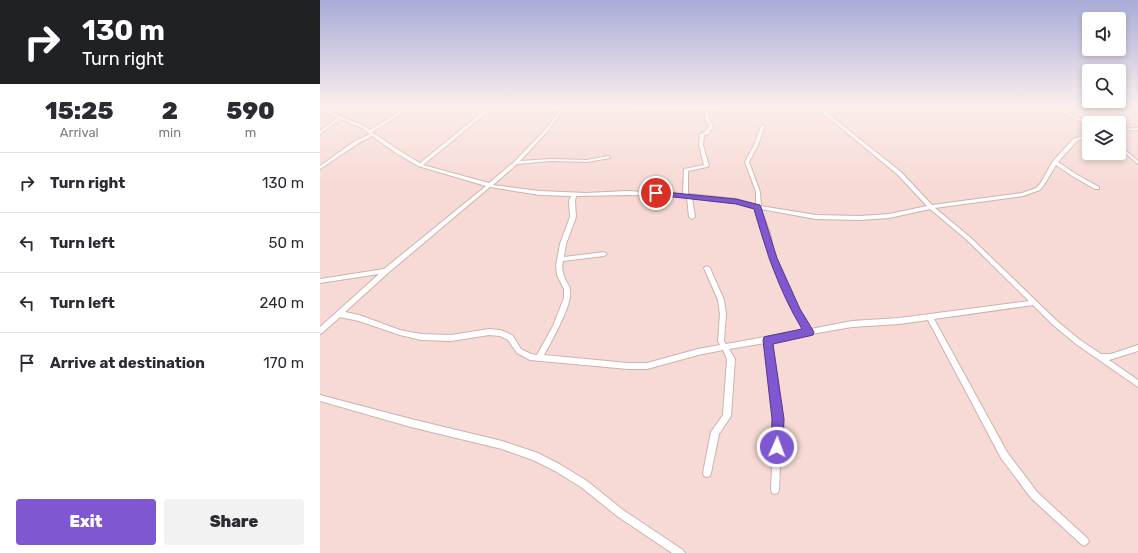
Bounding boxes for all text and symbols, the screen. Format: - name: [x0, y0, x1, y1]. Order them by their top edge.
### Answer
- map controls: [1082, 12, 1126, 160]
- button: sound: [1082, 12, 1126, 56]
- text: 130 m: [82, 14, 165, 47]
- icon: right: [16, 16, 68, 68]
- text: Turn right: [82, 48, 164, 70]
- button: search: [1082, 64, 1126, 108]
- text: 15:25: [45, 97, 113, 125]
- text: 2: [162, 97, 178, 125]
- text: 590: [226, 97, 275, 125]
- button: layers: [1082, 116, 1126, 160]
- text: Arrival: [60, 125, 99, 140]
- text: min: [159, 125, 181, 140]
- text: m: [245, 125, 256, 140]
- icon: right: [16, 172, 38, 194]
- text: Turn right: [50, 174, 125, 192]
- text: 130 m: [262, 174, 304, 192]
- pin: [639, 176, 673, 210]
- icon: arrive: [645, 182, 667, 204]
- icon: left: [16, 232, 38, 254]
- text: Turn left: [50, 234, 115, 252]
- text: 50 m: [269, 234, 304, 252]
- icon: left: [16, 292, 38, 314]
- text: Turn left: [50, 294, 115, 312]
- text: 240 m: [259, 294, 304, 312]
- icon: arrive: [16, 352, 38, 374]
- text: Arrive at destination: [50, 354, 205, 372]
- text: 170 m: [263, 354, 304, 372]
- position arrow: [756, 426, 798, 468]
- button: Exit: [16, 499, 156, 545]
- button: Share: [164, 499, 304, 545]

